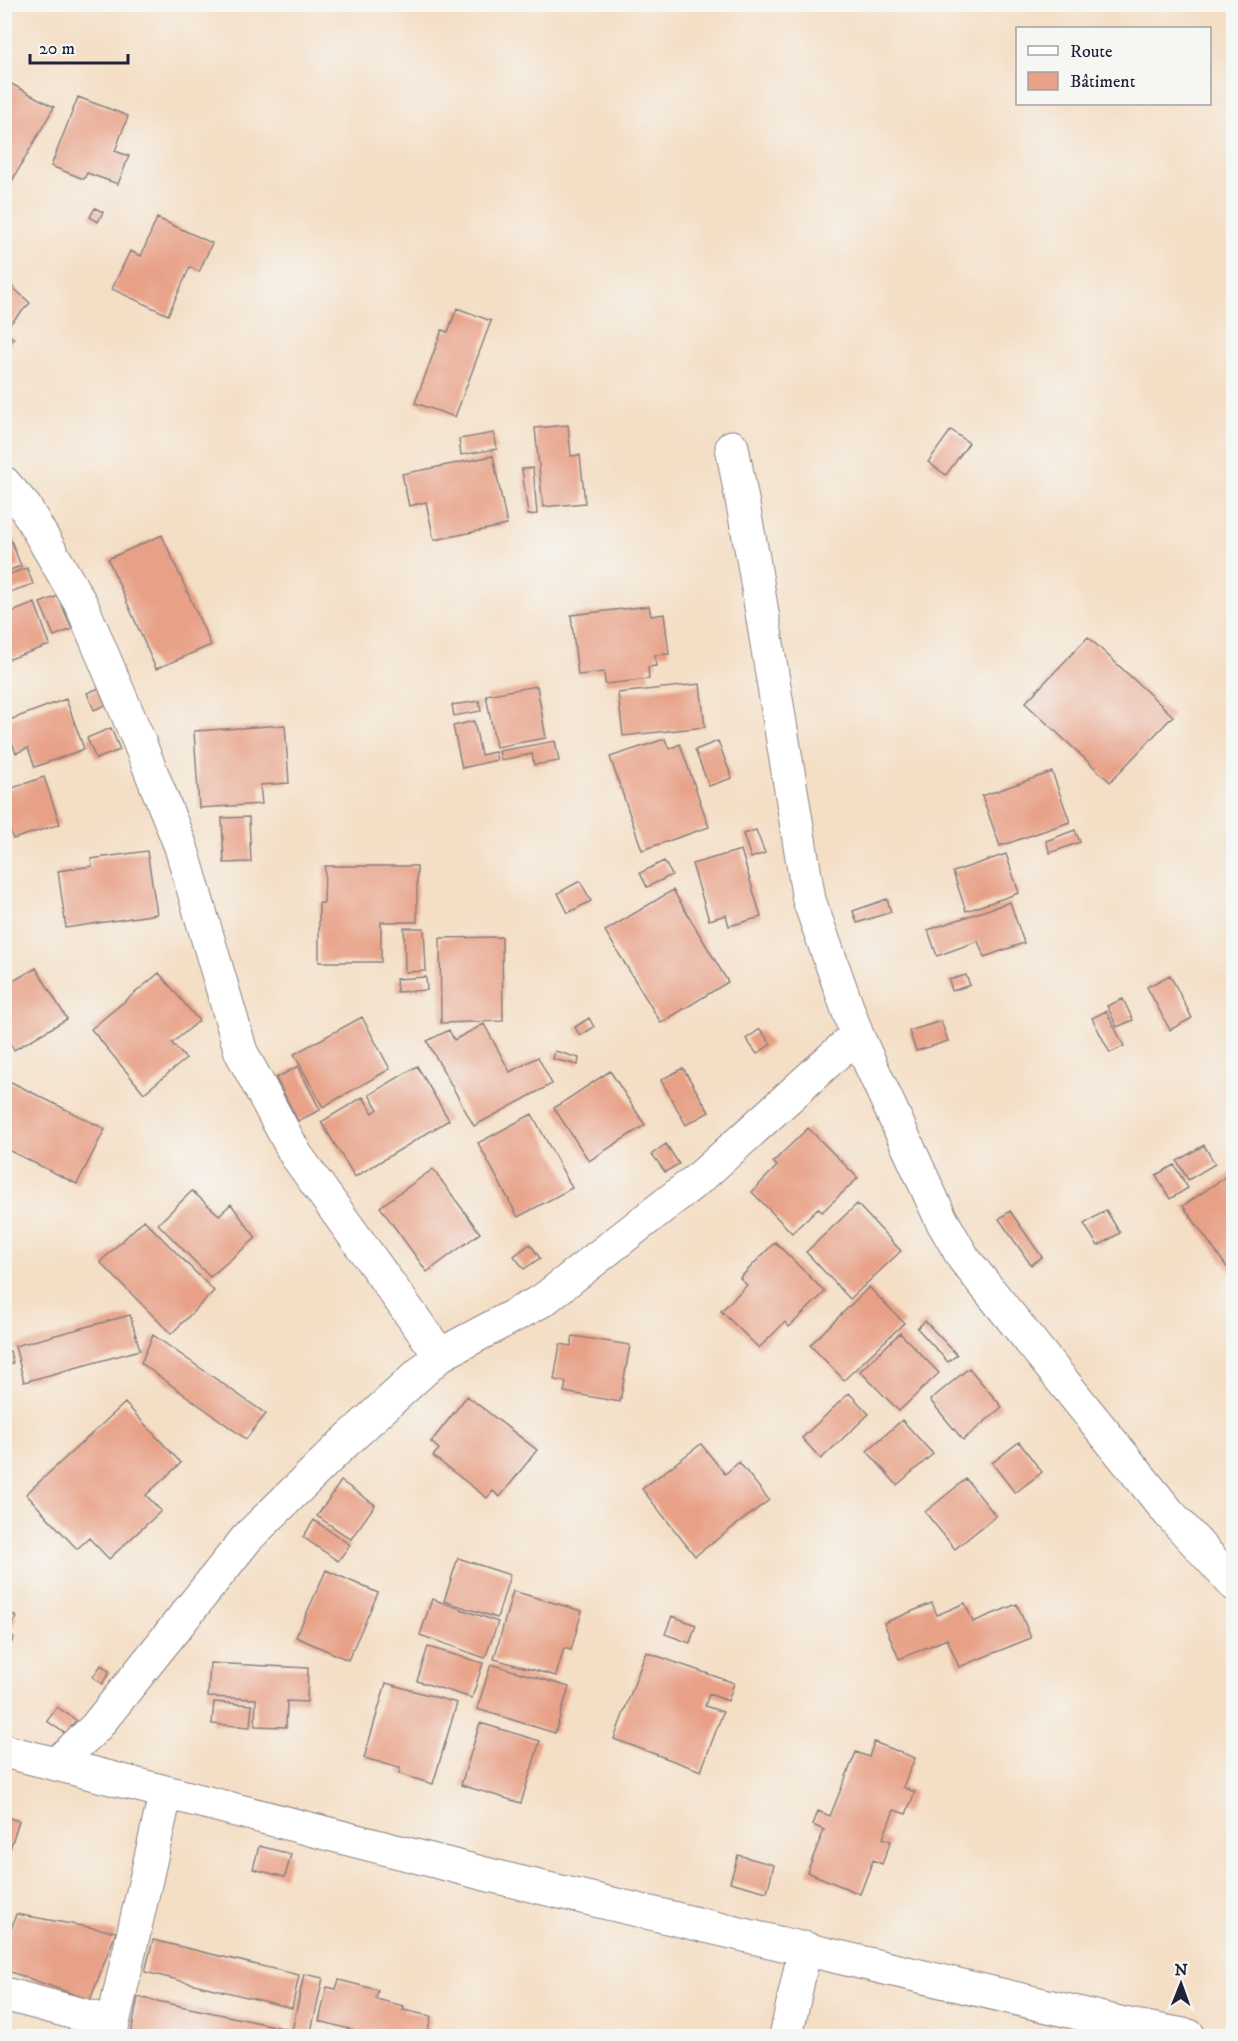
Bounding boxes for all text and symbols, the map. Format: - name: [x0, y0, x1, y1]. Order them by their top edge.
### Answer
- scale bar: [30, 27, 128, 65]
- legend: [1016, 27, 1211, 105]
- text: 20 m: [39, 38, 75, 60]
- text: Route: [1070, 41, 1113, 63]
- text: Bâtiment: [1070, 71, 1136, 93]
- north arrow: [1151, 1954, 1211, 2014]
- text: N: [1175, 1960, 1188, 1980]

